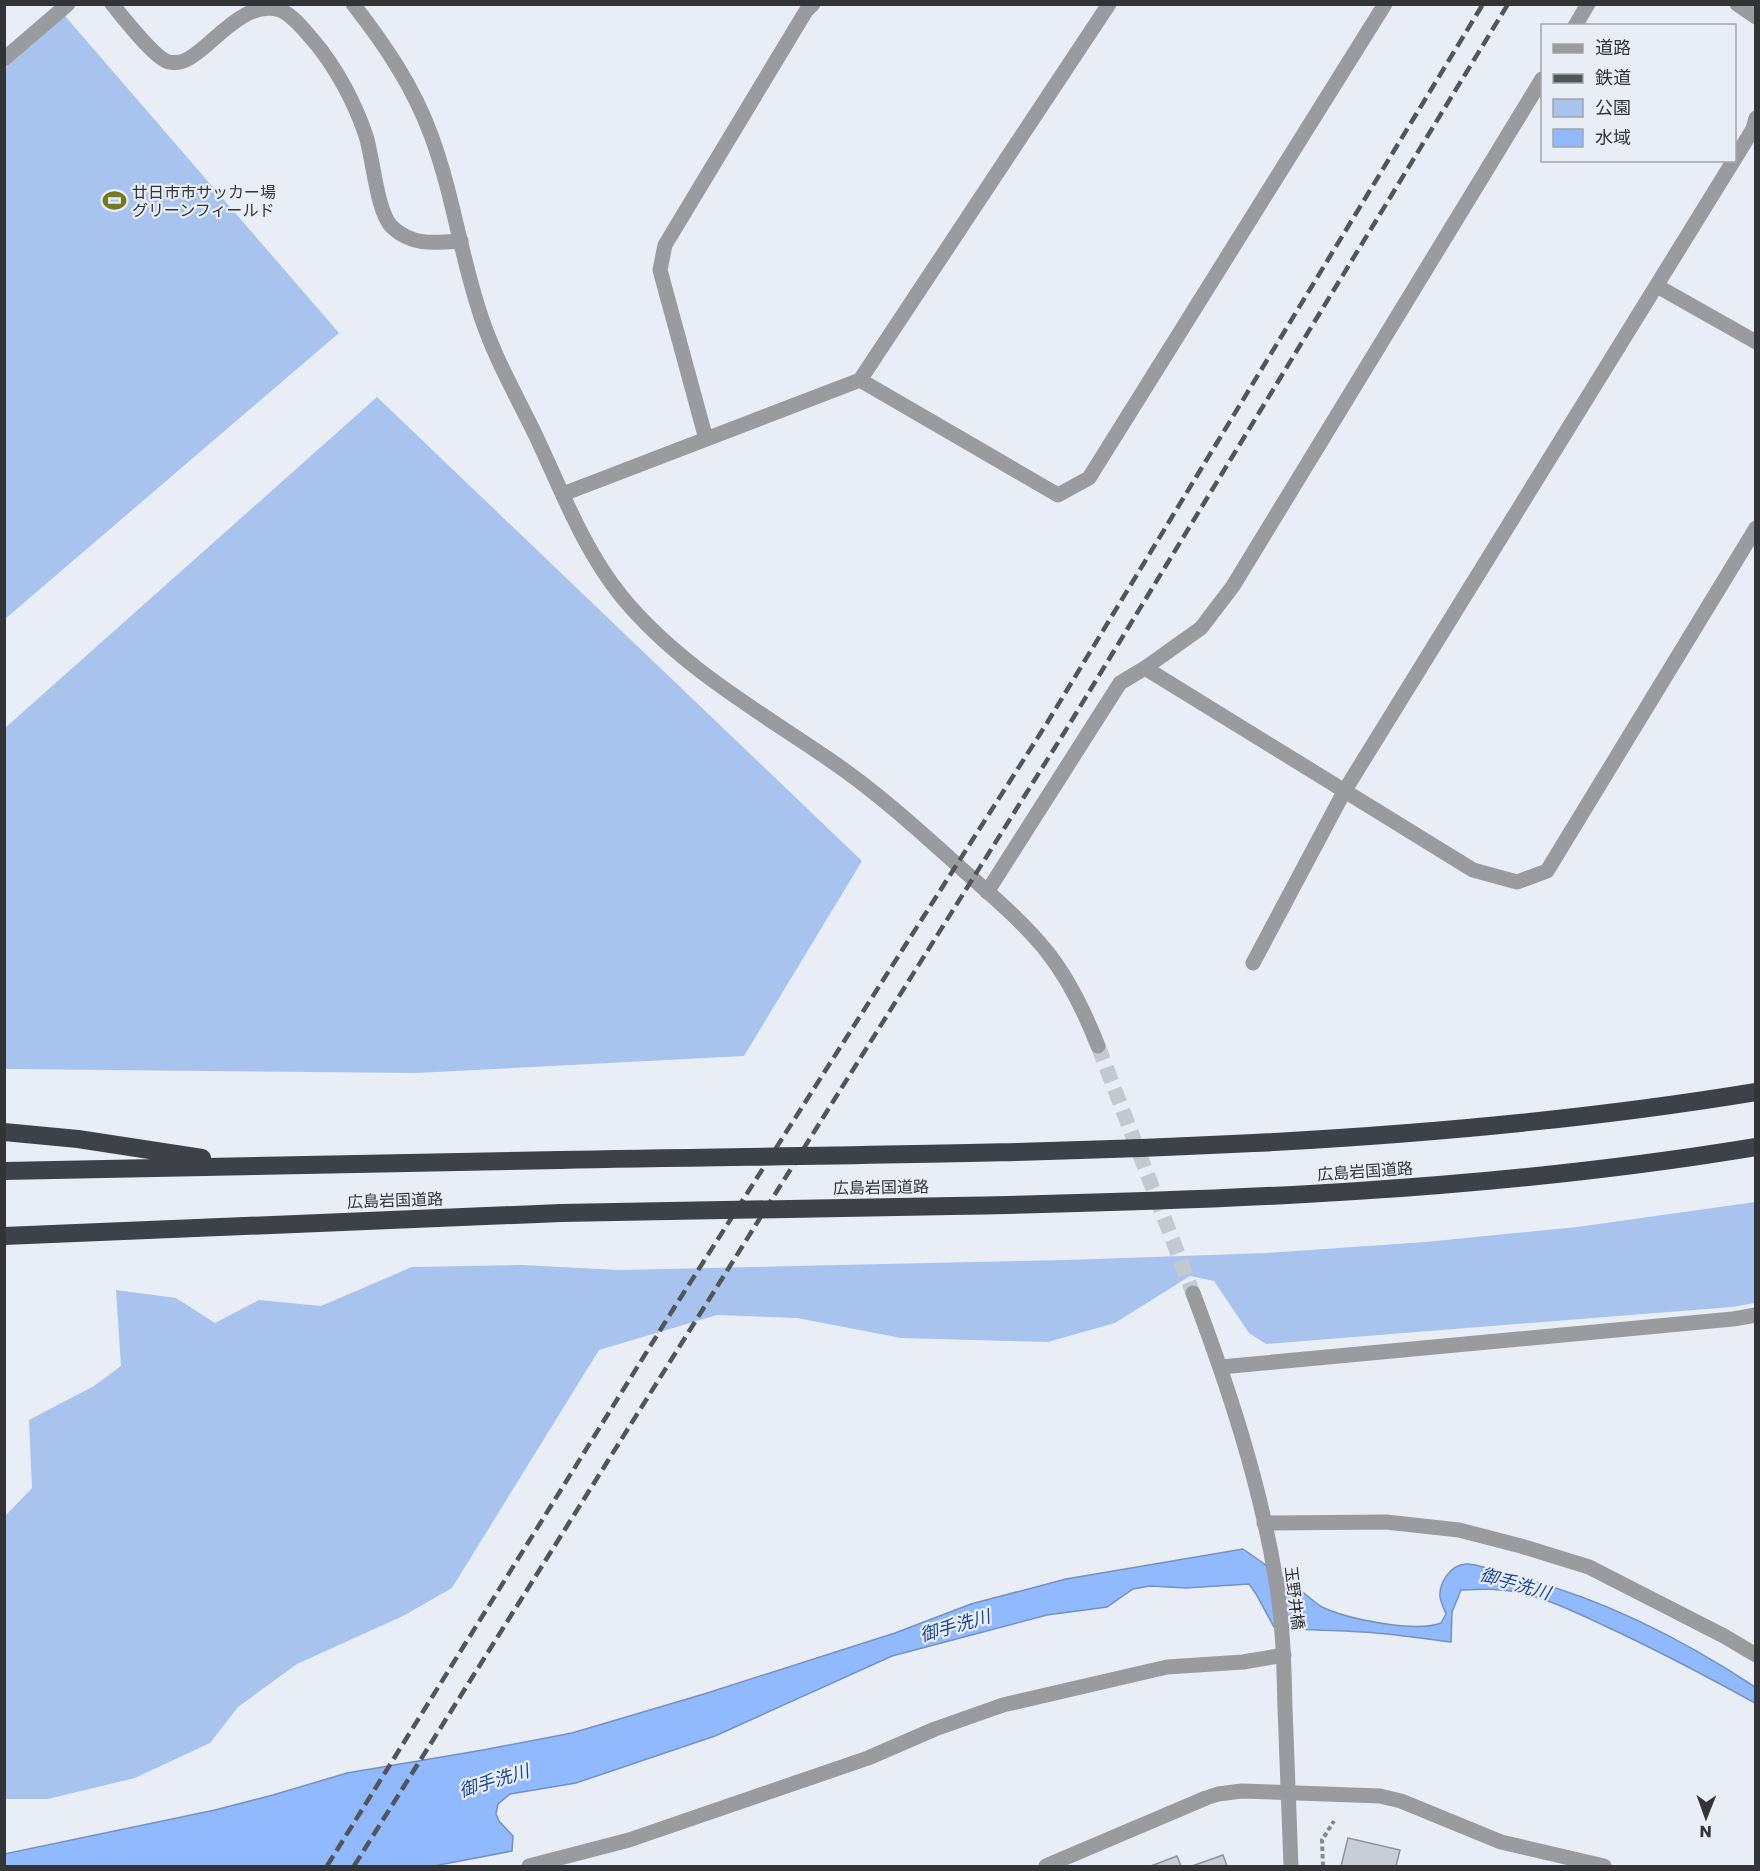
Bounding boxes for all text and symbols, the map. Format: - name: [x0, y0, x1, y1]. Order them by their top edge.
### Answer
- legend: [1541, 24, 1736, 162]
- text: 道路: [1595, 35, 1631, 60]
- text: 鉄道: [1595, 65, 1631, 90]
- text: 公園: [1595, 95, 1631, 120]
- text: 水域: [1595, 125, 1631, 150]
- place label: 廿日市市サッカー場 グリーンフィールド: [132, 181, 276, 222]
- sports icon: 廿日市市サッカー場 グリーンフィールド: [101, 188, 127, 214]
- street label: 広島岩国道路: [1316, 1157, 1414, 1186]
- street label: 広島岩国道路: [833, 1175, 929, 1200]
- street label: 広島岩国道路: [347, 1187, 443, 1214]
- water label: 御手洗川: [1477, 1562, 1555, 1606]
- street label: 玉野井橋: [1279, 1565, 1310, 1631]
- water label: 御手洗川: [917, 1603, 995, 1647]
- water label: 御手洗川: [456, 1757, 534, 1803]
- north arrow: [1676, 1787, 1736, 1847]
- text: N: [1700, 1820, 1712, 1843]

